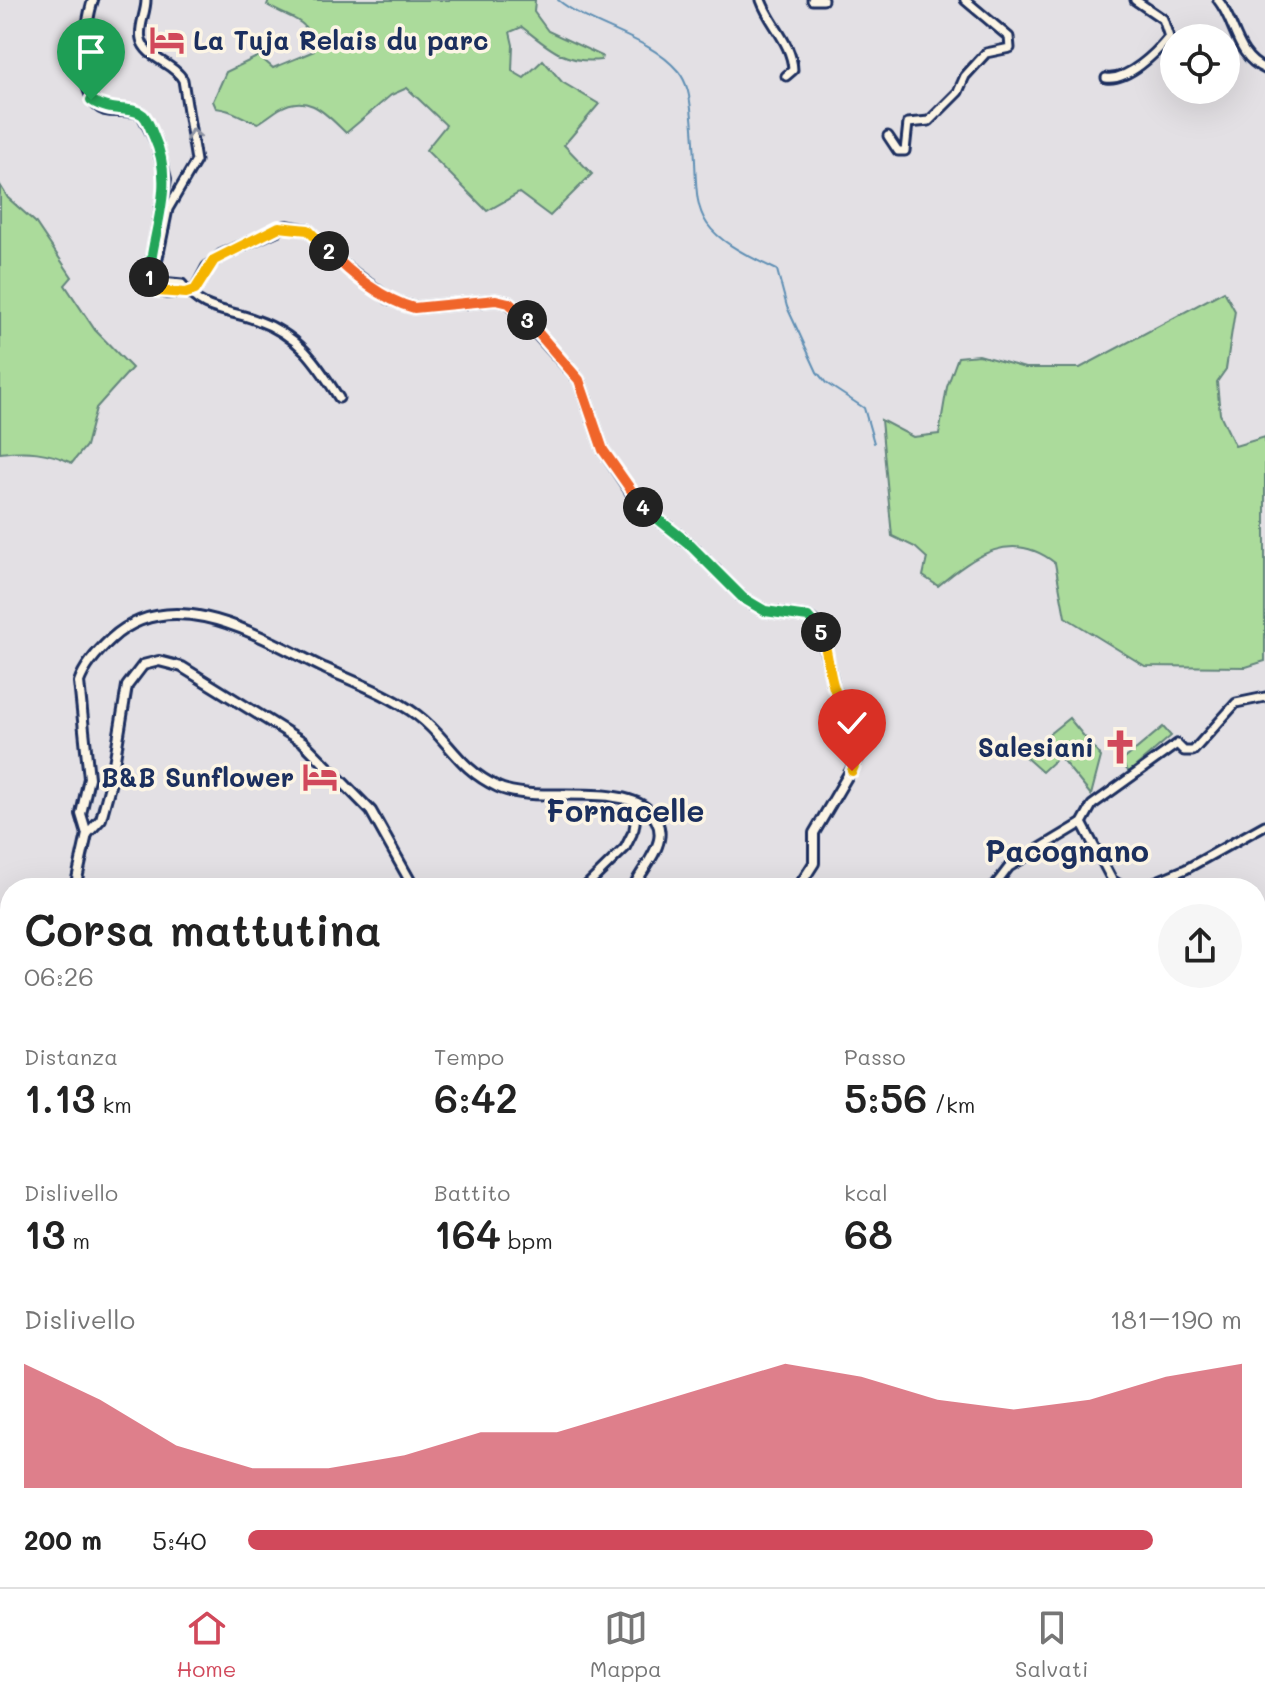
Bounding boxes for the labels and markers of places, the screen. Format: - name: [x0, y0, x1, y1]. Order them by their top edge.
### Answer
- pin: [57, 18, 125, 100]
- hotel icon: La Tuja Relais du parc: [148, 21, 186, 59]
- place label: La Tuja Relais du parc: [193, 23, 489, 57]
- pin: 2: [309, 231, 349, 271]
- pin: 1: [129, 257, 169, 297]
- pin: 3: [507, 300, 547, 340]
- pin: 4: [623, 487, 663, 527]
- pin: 5: [801, 612, 841, 652]
- pin: [818, 689, 886, 771]
- church icon: Salesiani: [1101, 728, 1139, 766]
- place label: Salesiani: [978, 730, 1094, 764]
- hotel icon: B&B Sunflower: [301, 758, 339, 796]
- place label: B&B Sunflower: [101, 760, 294, 794]

